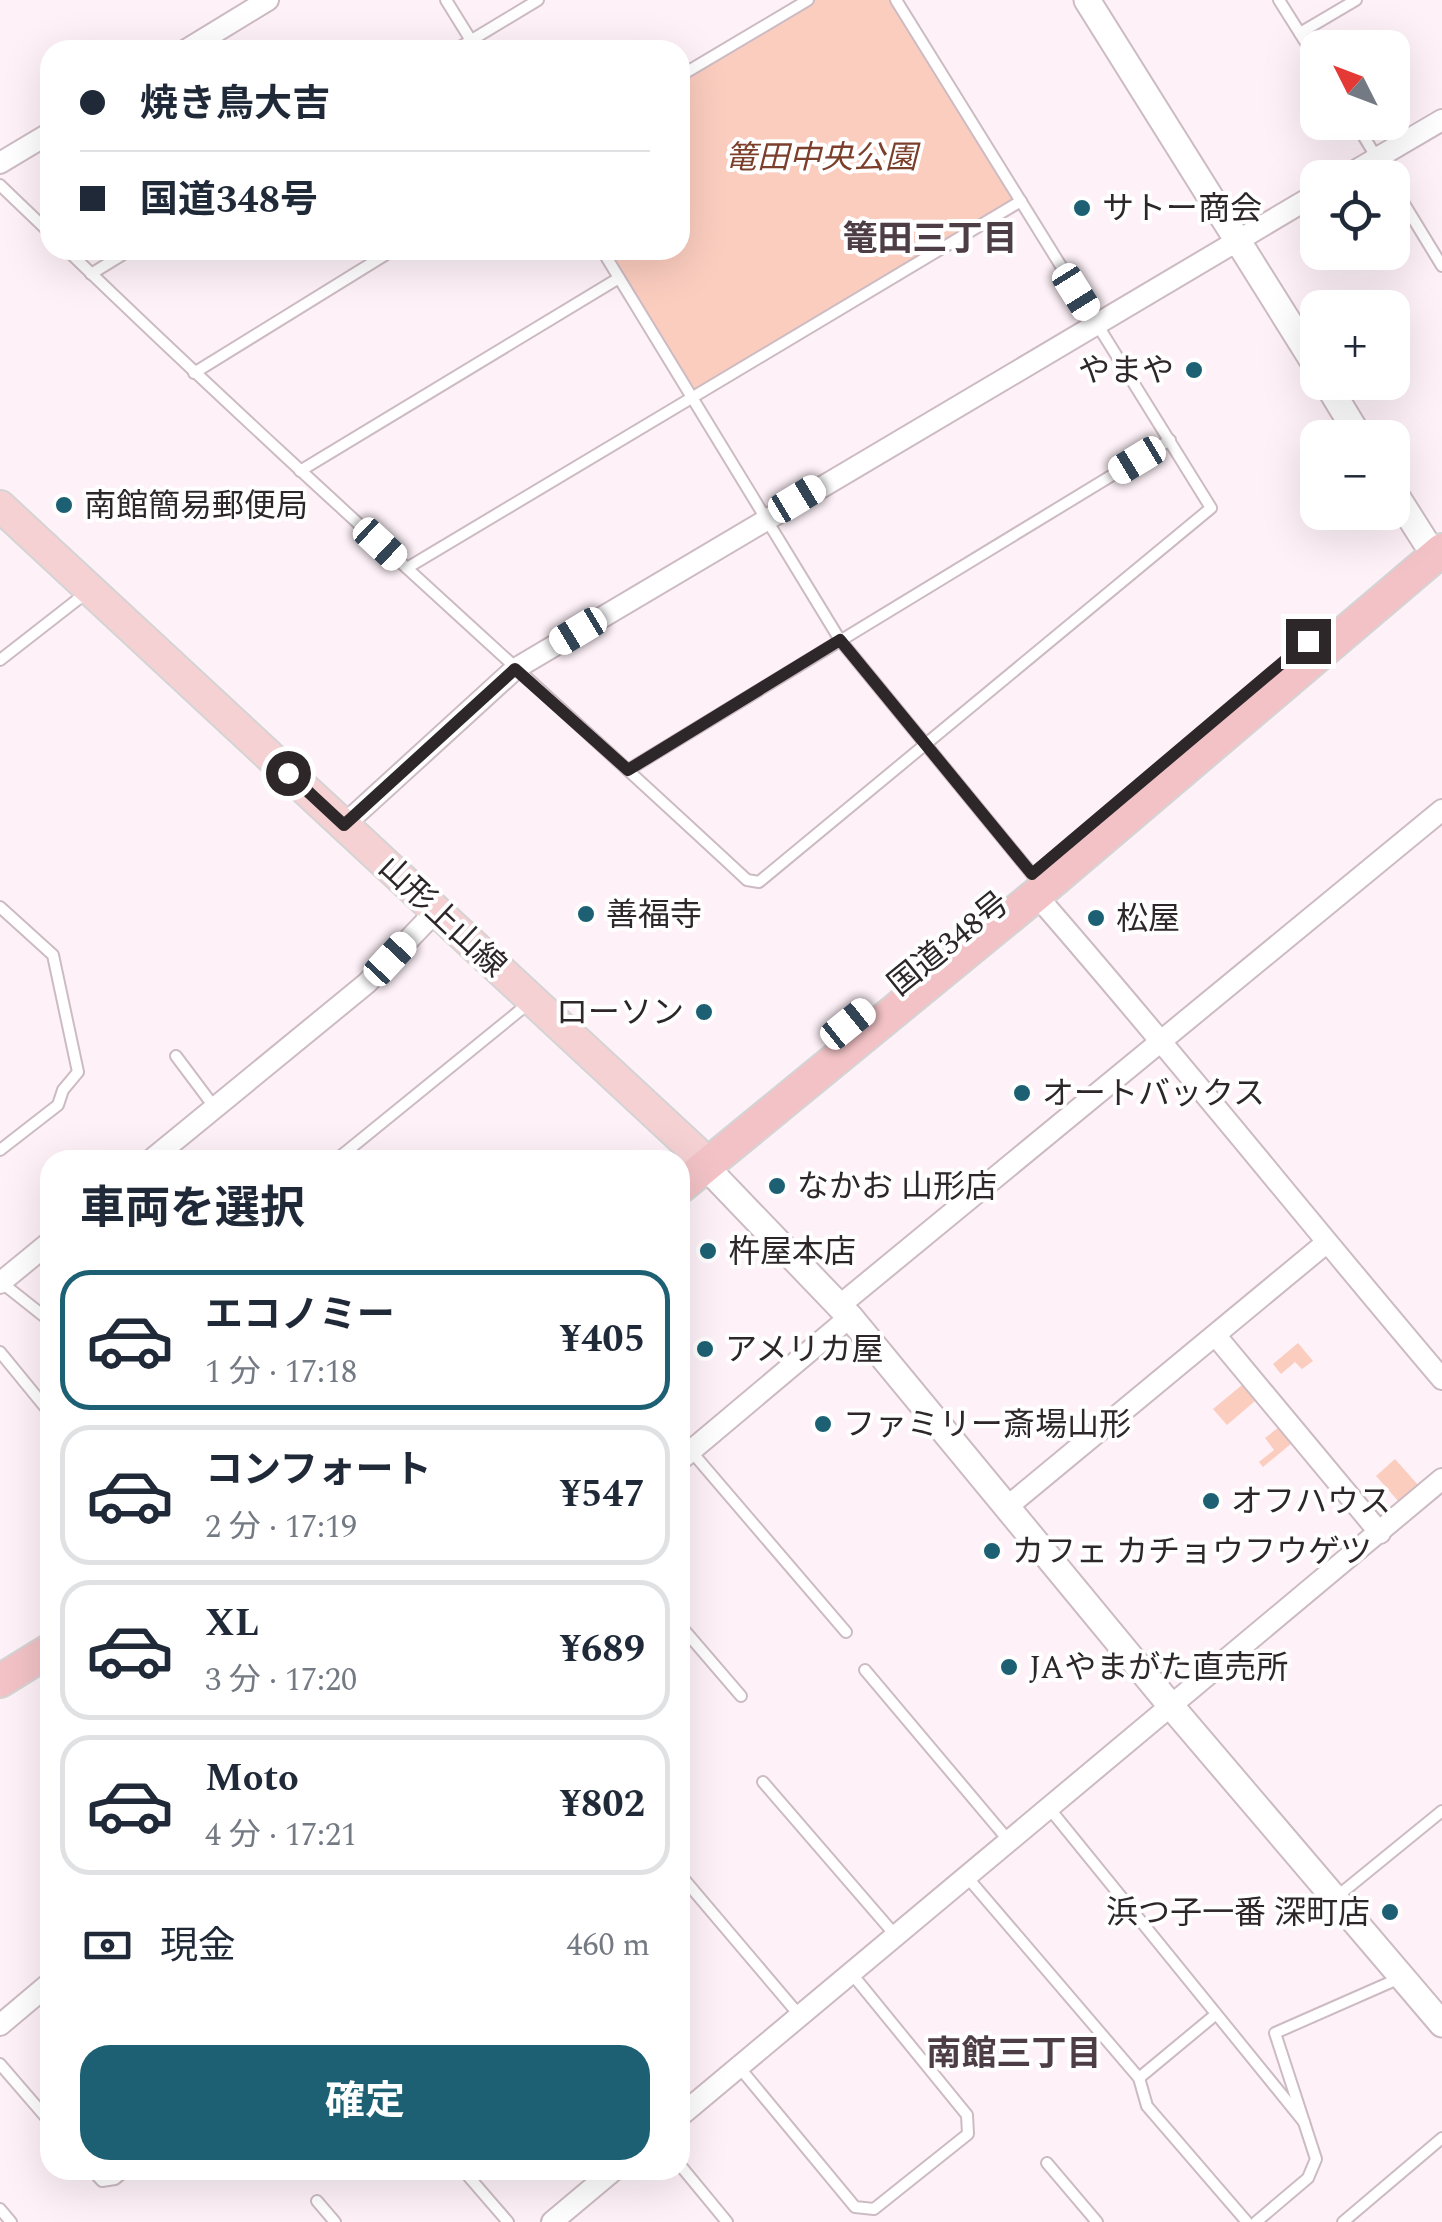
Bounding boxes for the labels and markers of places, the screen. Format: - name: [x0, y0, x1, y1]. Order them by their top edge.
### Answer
- place label: サトー商会: [1102, 185, 1262, 234]
- marker: サトー商会: [1071, 197, 1093, 219]
- place label: やまや: [1078, 347, 1174, 396]
- marker: やまや: [1183, 359, 1205, 381]
- place label: 南館簡易郵便局: [84, 482, 308, 531]
- marker: 南館簡易郵便局: [53, 494, 75, 516]
- place label: 善福寺: [606, 891, 702, 940]
- place label: 松屋: [1116, 895, 1180, 944]
- marker: 善福寺: [575, 903, 597, 925]
- marker: 松屋: [1085, 907, 1107, 929]
- place label: ローソン: [556, 989, 684, 1038]
- marker: ローソン: [693, 1001, 715, 1023]
- place label: オートバックス: [1042, 1070, 1265, 1119]
- marker: オートバックス: [1011, 1082, 1033, 1104]
- place label: なかお 山形店: [797, 1163, 997, 1212]
- marker: なかお 山形店: [766, 1175, 788, 1197]
- place label: 杵屋本店: [728, 1228, 856, 1277]
- marker: 杵屋本店: [697, 1240, 719, 1262]
- place label: アメリカ屋: [725, 1326, 883, 1375]
- marker: アメリカ屋: [694, 1338, 716, 1360]
- place label: ファミリー斎場山形: [843, 1401, 1131, 1450]
- marker: ファミリー斎場山形: [812, 1413, 834, 1435]
- place label: オフハウス: [1231, 1478, 1391, 1527]
- marker: オフハウス: [1200, 1490, 1222, 1512]
- place label: カフェ カチョウフウゲツ: [1012, 1528, 1372, 1577]
- marker: カフェ カチョウフウゲツ: [981, 1540, 1003, 1562]
- place label: JAやまがた直売所: [1029, 1644, 1288, 1693]
- marker: JAやまがた直売所: [998, 1656, 1020, 1678]
- place label: 浜つ子一番 深町店: [1106, 1889, 1370, 1938]
- marker: 浜つ子一番 深町店: [1379, 1901, 1401, 1923]

